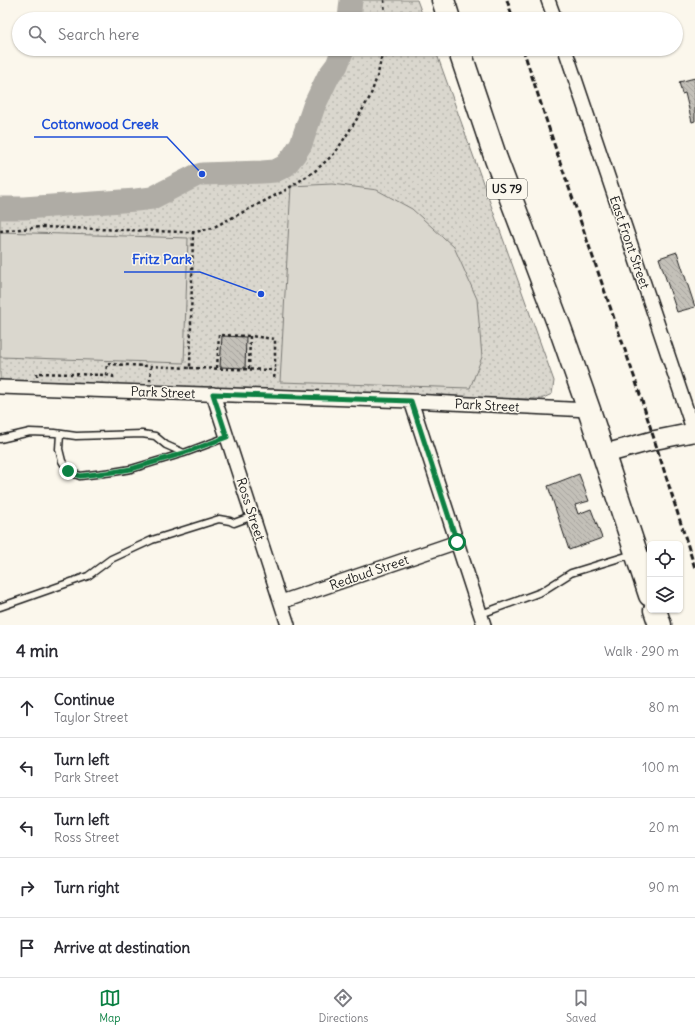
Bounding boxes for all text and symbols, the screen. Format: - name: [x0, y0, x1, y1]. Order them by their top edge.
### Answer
- search box: [12, 12, 683, 56]
- icon: search: [26, 23, 48, 45]
- text: Search here: [58, 25, 139, 44]
- callout: Cottonwood Creek: [34, 111, 167, 137]
- text: Cottonwood Creek: [41, 115, 159, 133]
- road number: US 79: [487, 179, 527, 199]
- street label: East Front Street: [606, 193, 654, 291]
- callout: Fritz Park: [124, 246, 200, 272]
- text: Fritz Park: [132, 250, 192, 268]
- street label: Park Street: [130, 383, 196, 402]
- street label: Park Street: [454, 395, 520, 416]
- route end: [59, 462, 77, 480]
- street label: Ross Street: [232, 476, 269, 543]
- route start: [448, 533, 466, 551]
- map controls: [647, 541, 683, 613]
- button: locate: [647, 541, 683, 577]
- street label: Redbud Street: [327, 551, 412, 594]
- button: layers: [647, 577, 683, 613]
- text: 4 min: [16, 640, 58, 662]
- text: Walk · 290 m: [604, 643, 679, 660]
- text: Continue: [54, 690, 115, 709]
- icon: ahead: [16, 697, 38, 719]
- text: 80 m: [648, 699, 679, 716]
- text: Taylor Street: [54, 709, 128, 726]
- text: Turn left: [54, 750, 109, 769]
- icon: left: [16, 757, 38, 779]
- text: 100 m: [642, 759, 679, 776]
- text: Park Street: [54, 769, 119, 786]
- text: Turn left: [54, 810, 109, 829]
- icon: left: [16, 817, 38, 839]
- text: 20 m: [649, 819, 679, 836]
- text: Ross Street: [54, 829, 119, 846]
- icon: right: [16, 877, 38, 899]
- text: Turn right: [54, 878, 119, 897]
- text: 90 m: [648, 879, 679, 896]
- icon: arrive: [16, 937, 38, 959]
- text: Arrive at destination: [54, 938, 190, 957]
- tab: Map: [99, 987, 121, 1025]
- tab: Directions: [319, 987, 368, 1025]
- tab: Saved: [566, 987, 596, 1025]

